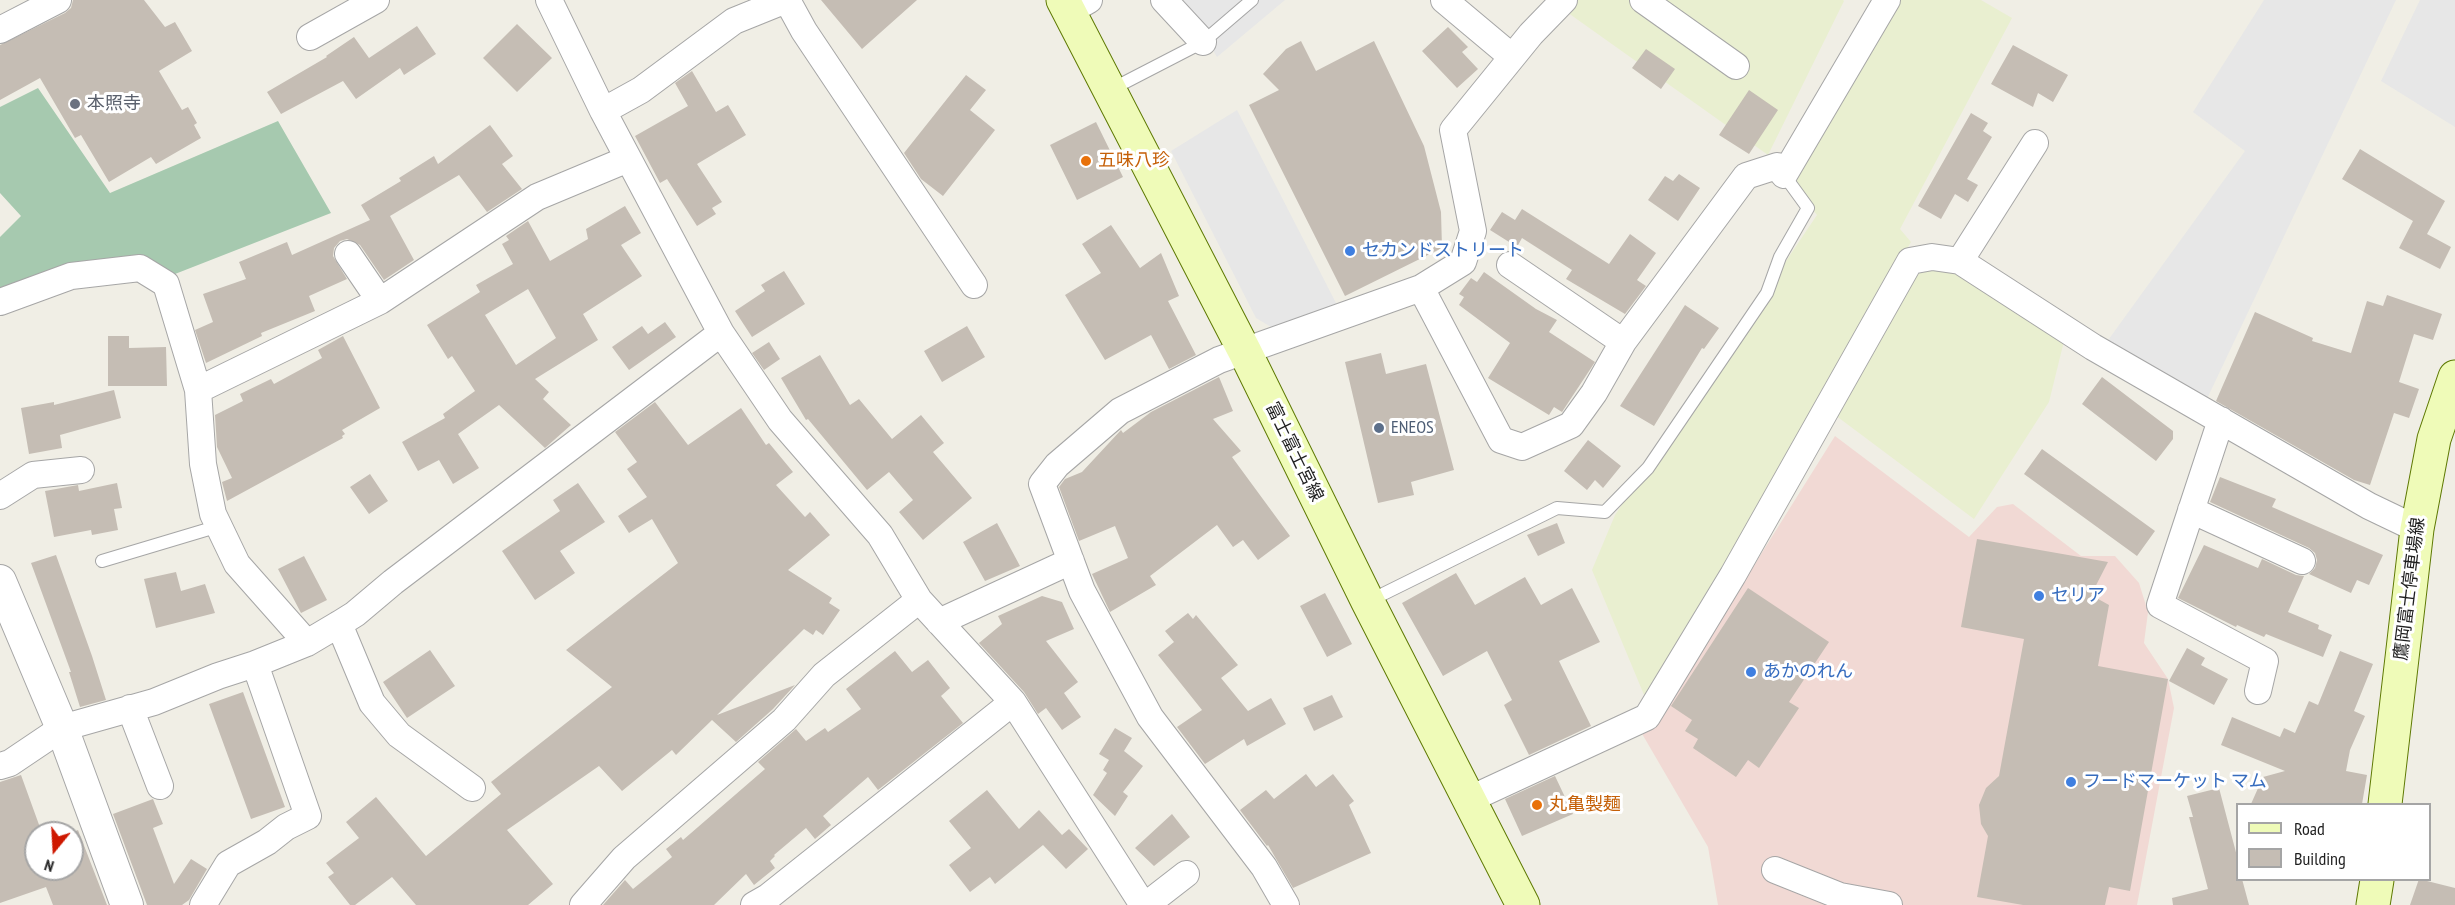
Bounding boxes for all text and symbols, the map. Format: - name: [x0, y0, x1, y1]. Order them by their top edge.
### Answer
- place label: 本照寺: [87, 93, 141, 115]
- marker: 本照寺: [68, 97, 82, 111]
- place label: 五味八珍: [1098, 150, 1170, 172]
- marker: 五味八珍: [1079, 154, 1093, 168]
- place label: セカンドストリート: [1362, 240, 1524, 262]
- marker: セカンドストリート: [1343, 244, 1357, 258]
- street label: 富士富士宮線: [1261, 399, 1327, 505]
- place label: ENEOS: [1391, 417, 1434, 439]
- marker: ENEOS: [1372, 421, 1386, 435]
- street label: 鷹岡富士停車場線: [2391, 516, 2429, 662]
- place label: セリア: [2051, 585, 2105, 607]
- marker: セリア: [2032, 589, 2046, 603]
- place label: あかのれん: [1763, 661, 1853, 683]
- marker: あかのれん: [1744, 665, 1758, 679]
- place label: フードマーケット マム: [2083, 771, 2267, 793]
- marker: フードマーケット マム: [2064, 775, 2078, 789]
- place label: 丸亀製麺: [1549, 794, 1621, 816]
- marker: 丸亀製麺: [1530, 798, 1544, 812]
- legend: [2236, 803, 2431, 881]
- text: Road: [2294, 817, 2325, 840]
- north arrow: [24, 821, 84, 881]
- text: Building: [2294, 847, 2346, 870]
- text: N: [42, 855, 56, 877]

